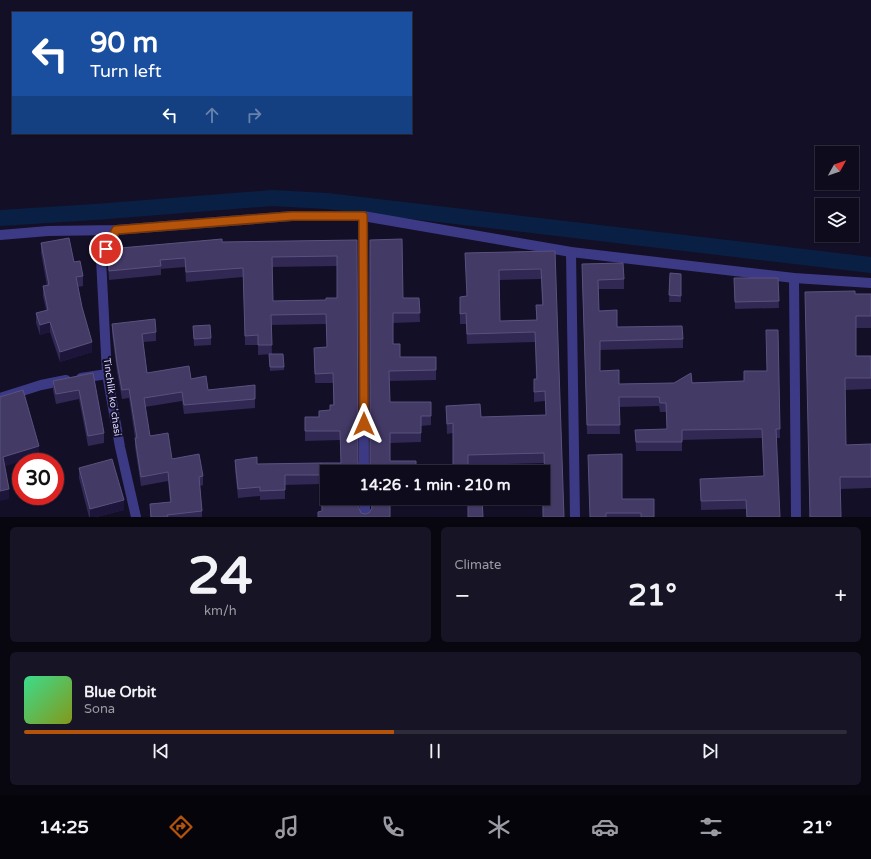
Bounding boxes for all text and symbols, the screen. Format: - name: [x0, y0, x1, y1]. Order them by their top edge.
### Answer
- text: 90 m: [90, 26, 158, 60]
- icon: left: [24, 28, 76, 80]
- text: Turn left: [90, 60, 162, 82]
- icon: left: [159, 104, 181, 126]
- icon: ahead: [201, 104, 223, 126]
- icon: right: [243, 104, 265, 126]
- north arrow: [815, 146, 859, 190]
- map controls: [815, 146, 859, 242]
- button: layers: [815, 198, 859, 242]
- pin: [89, 232, 123, 266]
- icon: arrive: [95, 238, 117, 260]
- street label: Tinchlik koʻchasi: [101, 357, 123, 437]
- position arrow: [343, 403, 385, 445]
- speed limit sign: 30: [12, 453, 64, 505]
- text: 14:26 · 1 min · 210 m: [360, 476, 510, 494]
- text: 24: [188, 545, 253, 608]
- text: Climate: [455, 557, 501, 573]
- text: 21°: [628, 577, 677, 614]
- text: −: [455, 583, 470, 609]
- text: +: [835, 583, 847, 609]
- text: km/h: [204, 603, 237, 619]
- text: Blue Orbit: [84, 683, 156, 701]
- text: Sona: [84, 701, 115, 717]
- icon: previous: [150, 740, 172, 762]
- icon: pause: [424, 740, 446, 762]
- icon: next: [699, 740, 721, 762]
- icon: directions: [167, 813, 195, 841]
- icon: music: [273, 813, 301, 841]
- icon: phone: [379, 813, 407, 841]
- icon: climate: [485, 813, 513, 841]
- icon: car: [591, 813, 619, 841]
- icon: filters: [697, 813, 725, 841]
- text: 14:25: [39, 816, 89, 838]
- text: 21°: [803, 816, 832, 838]

